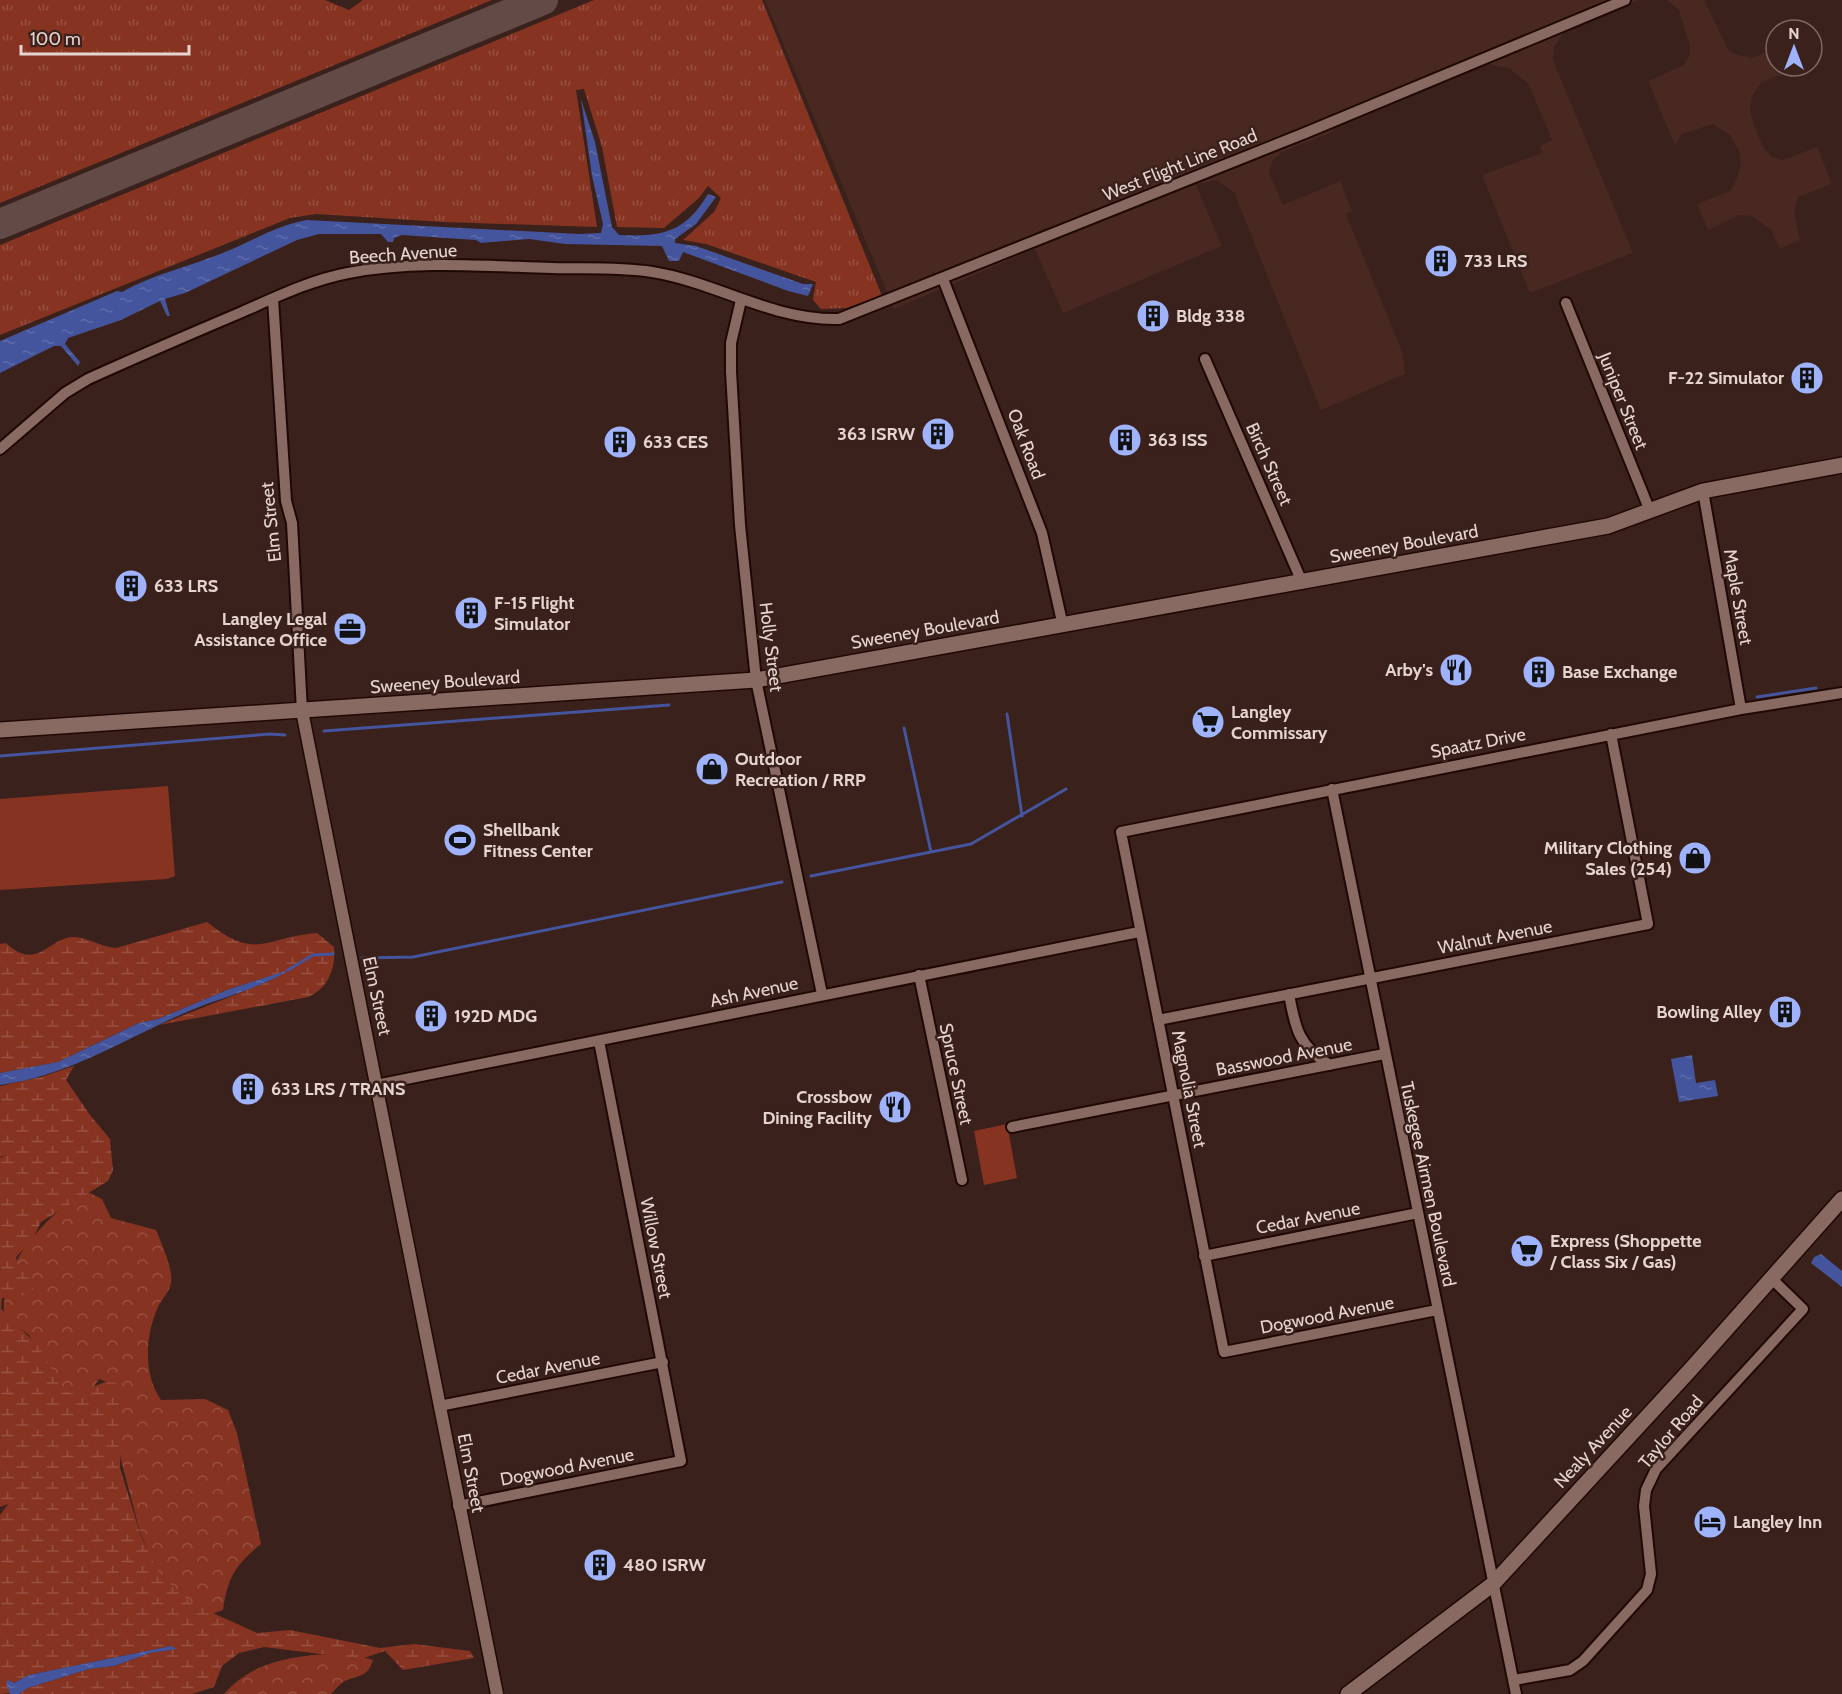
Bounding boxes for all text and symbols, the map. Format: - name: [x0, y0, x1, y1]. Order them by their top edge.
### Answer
- scale bar: [21, 18, 189, 56]
- north arrow: [1764, 18, 1824, 78]
- text: N: [1788, 24, 1800, 43]
- text: 100 m: [30, 28, 81, 50]
- street label: West Flight Line Road: [1100, 124, 1260, 206]
- street label: Beech Avenue: [348, 239, 458, 269]
- building icon: 733 LRS: [1423, 243, 1459, 279]
- place label: 733 LRS: [1464, 250, 1527, 272]
- building icon: Bldg 338: [1135, 298, 1171, 334]
- place label: Bldg 338: [1176, 305, 1245, 327]
- street label: Juniper Street: [1593, 348, 1652, 453]
- building icon: F-22 Simulator: [1789, 360, 1825, 396]
- place label: F-22 Simulator: [1668, 367, 1784, 389]
- street label: Oak Road: [1003, 406, 1049, 482]
- building icon: 363 ISRW: [920, 416, 956, 452]
- street label: Birch Street: [1241, 419, 1297, 509]
- building icon: 363 ISS: [1107, 422, 1143, 458]
- place label: 363 ISRW: [837, 423, 916, 445]
- building icon: 633 CES: [602, 424, 638, 460]
- place label: 363 ISS: [1148, 429, 1208, 451]
- place label: 633 CES: [643, 431, 708, 453]
- street label: Elm Street: [256, 481, 286, 563]
- street label: Sweeney Boulevard: [1328, 520, 1480, 568]
- street label: Maple Street: [1719, 547, 1757, 647]
- building icon: 633 LRS: [113, 568, 149, 604]
- place label: 633 LRS: [154, 575, 218, 597]
- place label: F-15 Flight Simulator: [494, 592, 575, 635]
- building icon: F-15 Flight Simulator: [453, 595, 489, 631]
- street label: Holly Street: [755, 601, 787, 693]
- street label: Sweeney Boulevard: [849, 606, 1001, 654]
- place label: Langley Legal Assistance Office: [194, 608, 327, 651]
- office icon: Langley Legal Assistance Office: [332, 611, 368, 647]
- restaurant icon: Arby's: [1438, 652, 1474, 688]
- building icon: Base Exchange: [1521, 654, 1557, 690]
- place label: Arby's: [1385, 659, 1433, 681]
- place label: Base Exchange: [1562, 661, 1677, 683]
- street label: Sweeney Boulevard: [369, 666, 521, 698]
- place label: Langley Commissary: [1231, 701, 1328, 744]
- supermarket icon: Langley Commissary: [1190, 704, 1226, 740]
- street label: Spaatz Drive: [1429, 723, 1527, 763]
- place label: Outdoor Recreation / RRP: [735, 748, 866, 791]
- shop icon: Outdoor Recreation / RRP: [694, 751, 730, 787]
- place label: Shellbank Fitness Center: [483, 819, 593, 862]
- sports icon: Shellbank Fitness Center: [442, 822, 478, 858]
- place label: Military Clothing Sales (254): [1544, 837, 1672, 880]
- shop icon: Military Clothing Sales (254): [1677, 840, 1713, 876]
- street label: Walnut Avenue: [1436, 915, 1554, 959]
- street label: Elm Street: [358, 954, 396, 1038]
- street label: Ash Avenue: [708, 972, 800, 1012]
- building icon: Bowling Alley: [1767, 994, 1803, 1030]
- building icon: 192D MDG: [413, 998, 449, 1034]
- place label: Bowling Alley: [1656, 1001, 1762, 1023]
- place label: 192D MDG: [454, 1005, 537, 1027]
- street label: Spruce Street: [935, 1021, 977, 1127]
- street label: Magnolia Street: [1167, 1028, 1211, 1150]
- street label: Basswood Avenue: [1214, 1033, 1354, 1081]
- building icon: 633 LRS / TRANS: [230, 1071, 266, 1107]
- place label: 633 LRS / TRANS: [271, 1078, 406, 1100]
- street label: Tuskegee Airmen Boulevard: [1395, 1079, 1461, 1289]
- place label: Crossbow Dining Facility: [762, 1086, 872, 1129]
- restaurant icon: Crossbow Dining Facility: [877, 1089, 913, 1125]
- street label: Willow Street: [635, 1196, 677, 1300]
- street label: Cedar Avenue: [1254, 1197, 1362, 1239]
- place label: Express (Shoppette / Class Six / Gas): [1549, 1230, 1701, 1273]
- supermarket icon: Express (Shoppette / Class Six / Gas): [1509, 1233, 1545, 1269]
- street label: Dogwood Avenue: [1258, 1291, 1396, 1339]
- street label: Cedar Avenue: [494, 1347, 602, 1389]
- street label: Taylor Road: [1634, 1391, 1708, 1473]
- street label: Nealy Avenue: [1549, 1401, 1637, 1493]
- street label: Elm Street: [453, 1431, 489, 1515]
- street label: Dogwood Avenue: [498, 1443, 636, 1491]
- hotel icon: Langley Inn: [1692, 1504, 1728, 1540]
- place label: Langley Inn: [1733, 1511, 1822, 1533]
- building icon: 480 ISRW: [582, 1547, 618, 1583]
- place label: 480 ISRW: [623, 1554, 707, 1576]

